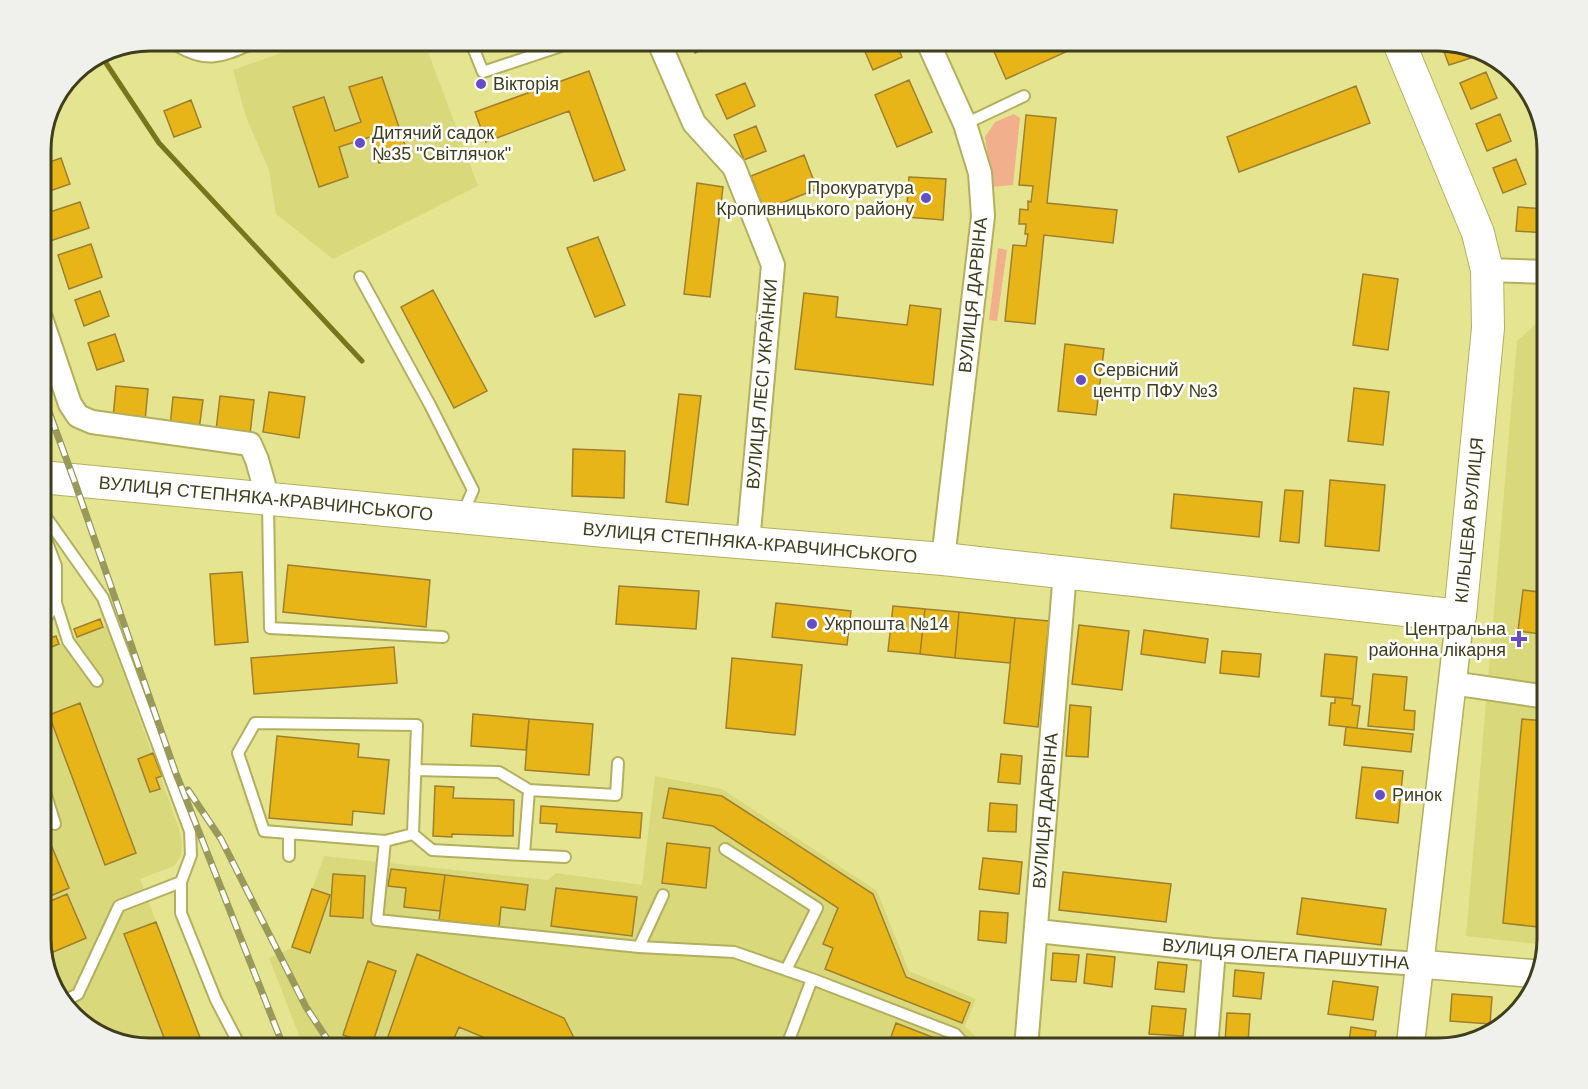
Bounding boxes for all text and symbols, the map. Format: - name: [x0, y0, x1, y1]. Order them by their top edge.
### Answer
- place label: Вікторія: [493, 74, 559, 94]
- marker: Вікторія: [474, 77, 488, 91]
- place label: Дитячий садок №35 "Світлячок": [372, 123, 511, 164]
- marker: Дитячий садок №35 "Світлячок": [353, 136, 367, 150]
- place label: Прокуратура Кропивницького району: [716, 178, 915, 219]
- marker: Прокуратура Кропивницького району: [919, 191, 933, 205]
- street label: ВУЛИЦЯ ДАРВІНА: [955, 216, 991, 374]
- street label: ВУЛИЦЯ ЛЕСІ УКРАЇНКИ: [743, 278, 781, 490]
- place label: Сервісний центр ПФУ №3: [1093, 360, 1218, 401]
- marker: Сервісний центр ПФУ №3: [1074, 373, 1088, 387]
- street label: КІЛЬЦЕВА ВУЛИЦЯ: [1451, 437, 1487, 604]
- street label: ВУЛИЦЯ СТЕПНЯКА-КРАВЧИНСЬКОГО: [98, 473, 434, 524]
- street label: ВУЛИЦЯ СТЕПНЯКА-КРАВЧИНСЬКОГО: [582, 519, 918, 567]
- place label: Укрпошта №14: [824, 614, 949, 634]
- marker: Укрпошта №14: [805, 617, 819, 631]
- place label: Центральна районна лікарня: [1369, 619, 1507, 660]
- marker: Центральна районна лікарня: [1510, 630, 1528, 648]
- street label: ВУЛИЦЯ ДАРВІНА: [1029, 732, 1062, 890]
- place label: Ринок: [1392, 785, 1442, 805]
- marker: Ринок: [1373, 788, 1387, 802]
- street label: ВУЛИЦЯ ОЛЕГА ПАРШУТІНА: [1161, 935, 1410, 973]

